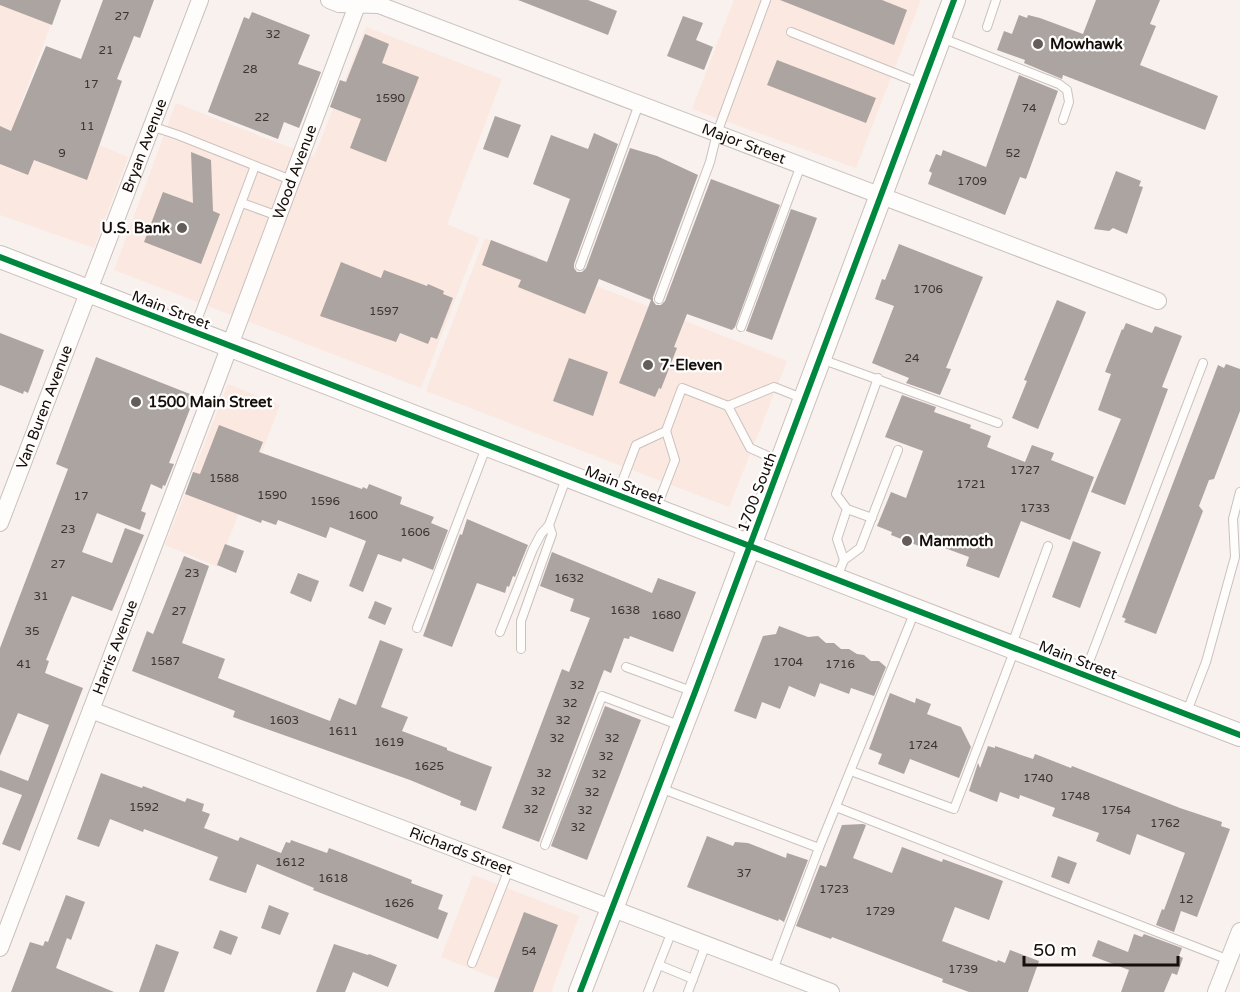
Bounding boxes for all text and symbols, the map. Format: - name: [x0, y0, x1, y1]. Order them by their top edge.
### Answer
- house number: 27: [114, 9, 130, 23]
- house number: 32: [265, 27, 281, 41]
- place label: Mowhawk: [1050, 35, 1123, 53]
- marker: Mowhawk: [1031, 37, 1045, 51]
- house number: 21: [98, 43, 114, 57]
- house number: 28: [242, 62, 258, 76]
- house number: 17: [83, 77, 99, 91]
- house number: 1590: [375, 91, 406, 105]
- street label: Bryan Avenue: [118, 96, 170, 195]
- house number: 74: [1021, 101, 1037, 115]
- house number: 22: [254, 110, 270, 124]
- house number: 11: [79, 119, 95, 133]
- street label: Major Street: [699, 119, 789, 168]
- street label: Wood Avenue: [269, 122, 321, 222]
- house number: 9: [58, 146, 66, 160]
- house number: 52: [1005, 146, 1021, 160]
- house number: 1709: [957, 174, 987, 188]
- place label: U.S. Bank: [102, 219, 170, 237]
- marker: U.S. Bank: [175, 221, 189, 235]
- house number: 1706: [913, 282, 943, 296]
- street label: Main Street: [129, 287, 213, 333]
- house number: 1597: [369, 304, 399, 318]
- street label: Van Buren Avenue: [12, 343, 76, 472]
- house number: 24: [904, 351, 920, 365]
- place label: 7-Eleven: [660, 356, 722, 374]
- marker: 7-Eleven: [641, 358, 655, 372]
- place label: 1500 Main Street: [148, 393, 272, 411]
- marker: 1500 Main Street: [129, 395, 143, 409]
- street label: 1700 South: [734, 450, 780, 534]
- street label: Main Street: [582, 462, 666, 508]
- house number: 1727: [1010, 463, 1040, 477]
- house number: 1588: [209, 471, 239, 485]
- house number: 1721: [956, 477, 986, 491]
- house number: 1590: [257, 488, 288, 502]
- house number: 17: [73, 489, 89, 503]
- house number: 1596: [310, 494, 340, 508]
- house number: 1733: [1020, 501, 1050, 515]
- house number: 1600: [348, 508, 379, 522]
- house number: 23: [60, 522, 76, 536]
- house number: 1606: [400, 525, 430, 539]
- place label: Mammoth: [919, 532, 993, 550]
- marker: Mammoth: [900, 534, 914, 548]
- house number: 27: [50, 557, 66, 571]
- house number: 23: [184, 566, 200, 580]
- house number: 1632: [554, 571, 584, 585]
- house number: 31: [33, 589, 49, 603]
- street label: Harris Avenue: [89, 597, 141, 697]
- house number: 1638: [610, 603, 640, 617]
- house number: 27: [171, 604, 187, 618]
- house number: 1680: [651, 608, 682, 622]
- house number: 35: [24, 624, 40, 638]
- street label: Main Street: [1036, 637, 1120, 683]
- house number: 1587: [150, 654, 180, 668]
- house number: 1704: [773, 655, 804, 669]
- house number: 41: [16, 657, 32, 671]
- house number: 1716: [825, 657, 855, 671]
- house number: 32: [569, 678, 585, 692]
- house number: 32: [562, 696, 578, 710]
- house number: 1603: [269, 713, 299, 727]
- house number: 32: [555, 713, 571, 727]
- house number: 1611: [328, 724, 358, 738]
- house number: 32: [549, 731, 565, 745]
- house number: 32: [604, 731, 620, 745]
- house number: 1619: [374, 735, 404, 749]
- house number: 1724: [908, 738, 939, 752]
- house number: 32: [598, 749, 614, 763]
- house number: 1625: [414, 759, 444, 773]
- house number: 32: [536, 766, 552, 780]
- house number: 32: [591, 767, 607, 781]
- house number: 1740: [1023, 771, 1054, 785]
- house number: 32: [530, 784, 546, 798]
- house number: 32: [584, 785, 600, 799]
- house number: 1748: [1060, 789, 1090, 803]
- house number: 1592: [129, 800, 159, 814]
- house number: 32: [523, 802, 539, 816]
- house number: 32: [577, 803, 593, 817]
- house number: 1754: [1101, 803, 1132, 817]
- house number: 1762: [1150, 816, 1180, 830]
- house number: 32: [570, 820, 586, 834]
- street label: Richards Street: [407, 823, 515, 879]
- house number: 1612: [275, 855, 305, 869]
- house number: 37: [736, 866, 752, 880]
- house number: 1618: [318, 871, 348, 885]
- house number: 1723: [819, 882, 849, 896]
- house number: 12: [1178, 892, 1194, 906]
- house number: 1626: [384, 896, 414, 910]
- house number: 1729: [865, 904, 895, 918]
- scale bar: [1024, 929, 1178, 967]
- text: 50 m: [1033, 939, 1077, 961]
- house number: 54: [521, 944, 537, 958]
- house number: 1739: [948, 962, 978, 976]

